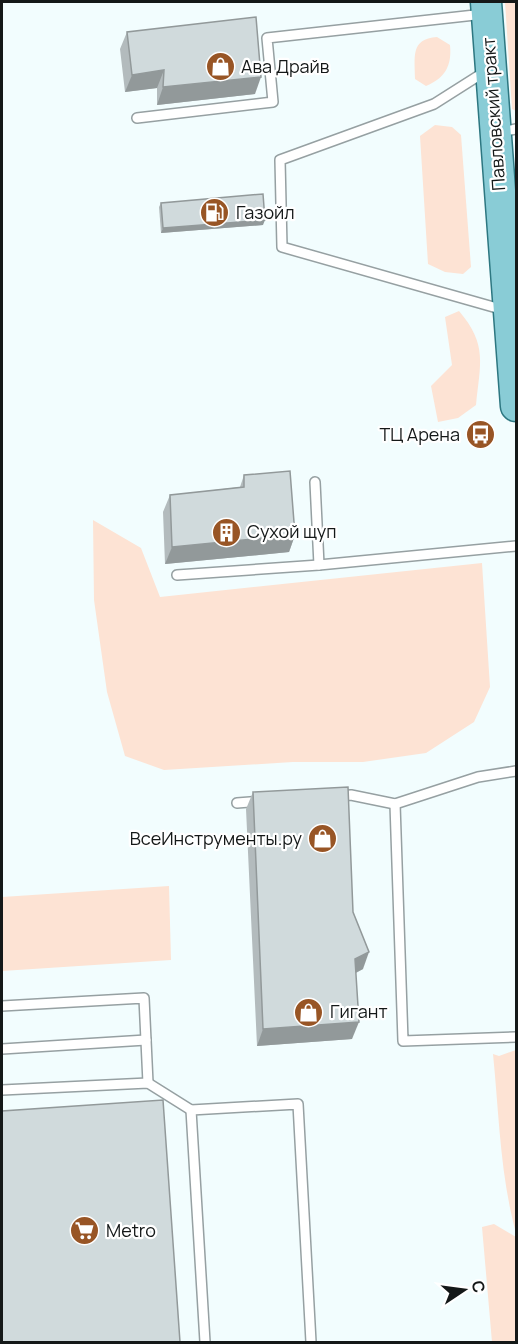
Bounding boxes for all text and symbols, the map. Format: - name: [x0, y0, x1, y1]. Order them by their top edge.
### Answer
- street label: Павловский тракт: [476, 37, 510, 191]
- shop icon: Ава Драйв: [204, 51, 236, 83]
- place label: Ава Драйв: [241, 54, 330, 78]
- fuel station icon: Газойл: [199, 197, 231, 229]
- place label: Газойл: [236, 200, 295, 224]
- bus stop icon: ТЦ Арена: [465, 419, 497, 451]
- place label: ТЦ Арена: [380, 422, 460, 446]
- building icon: Сухой щуп: [210, 516, 242, 548]
- place label: Сухой щуп: [247, 519, 337, 543]
- shop icon: ВсеИнструменты.ру: [307, 823, 339, 855]
- place label: ВсеИнструменты.ру: [130, 826, 303, 850]
- shop icon: Гигант: [293, 996, 325, 1028]
- place label: Гигант: [330, 999, 388, 1023]
- supermarket icon: Metro: [69, 1215, 101, 1247]
- place label: Metro: [106, 1218, 156, 1242]
- north arrow: [434, 1260, 494, 1320]
- text: С: [467, 1278, 491, 1295]

